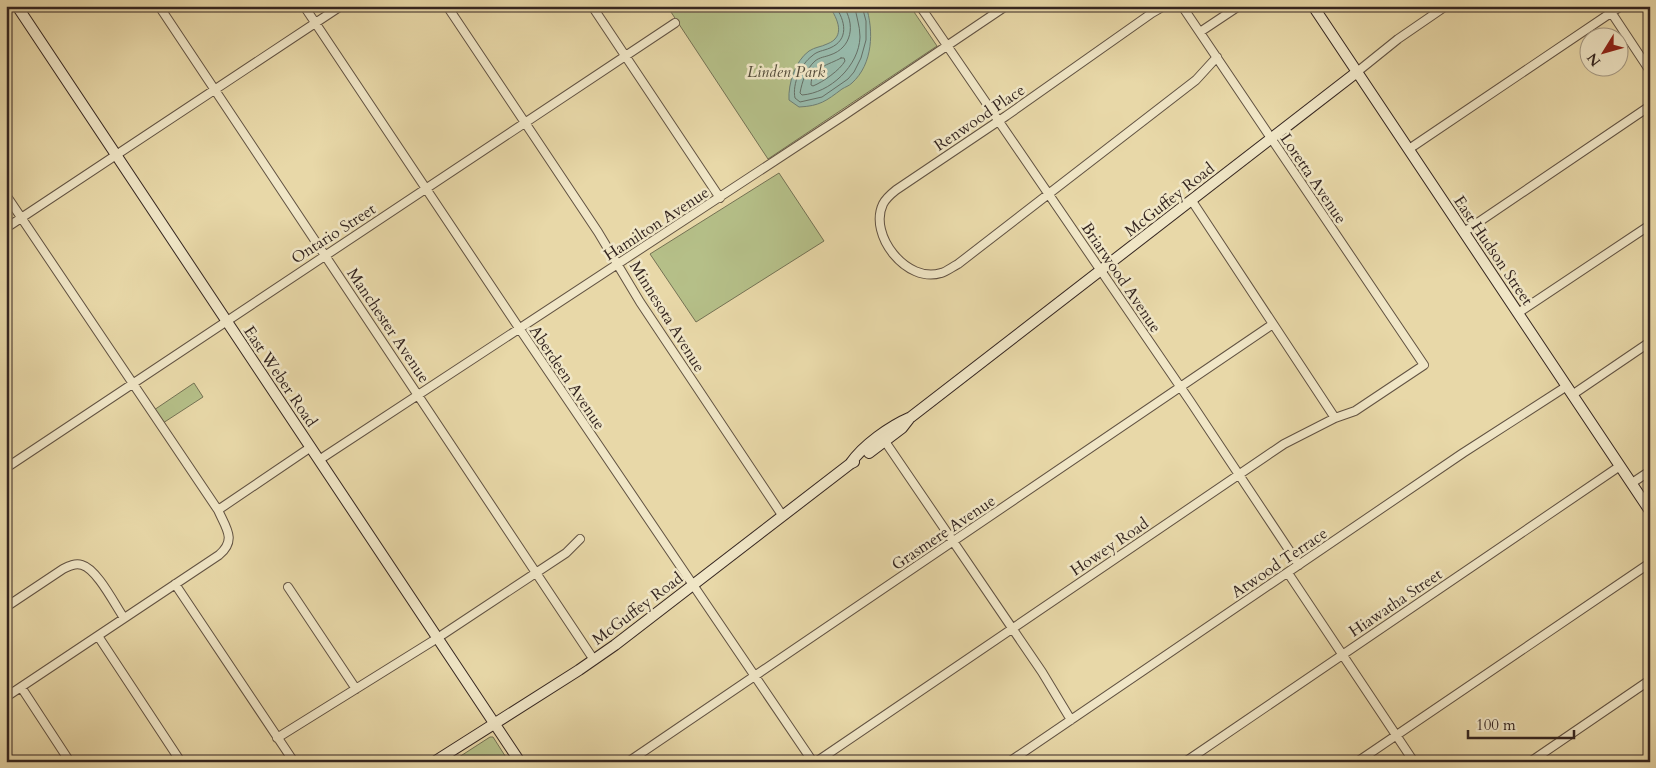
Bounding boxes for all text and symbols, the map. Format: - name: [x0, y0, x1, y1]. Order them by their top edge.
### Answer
- north arrow: [1578, 28, 1628, 78]
- text: N: [1583, 49, 1605, 70]
- park label: Linden Park: [747, 61, 825, 83]
- street label: Renwood Place: [930, 79, 1029, 156]
- street label: Loretta Avenue: [1275, 129, 1352, 228]
- street label: McGuffey Road: [1120, 157, 1220, 242]
- street label: Hamilton Avenue: [600, 182, 713, 266]
- street label: East Hudson Street: [1448, 191, 1538, 310]
- street label: Ontario Street: [287, 198, 380, 269]
- street label: Briarwood Avenue: [1076, 218, 1166, 337]
- street label: Minnesota Avenue: [624, 257, 710, 376]
- street label: Manchester Avenue: [342, 264, 435, 387]
- street label: Aberdeen Avenue: [524, 321, 610, 434]
- street label: East Weber Road: [238, 322, 322, 432]
- street label: Grasmere Avenue: [887, 490, 1000, 576]
- street label: Howey Road: [1066, 512, 1153, 581]
- street label: Atwood Terrace: [1227, 523, 1332, 603]
- street label: Hiawatha Street: [1345, 563, 1447, 642]
- street label: McGuffey Road: [588, 567, 688, 650]
- scale bar: [1468, 708, 1575, 740]
- text: 100 m: [1476, 715, 1516, 735]

